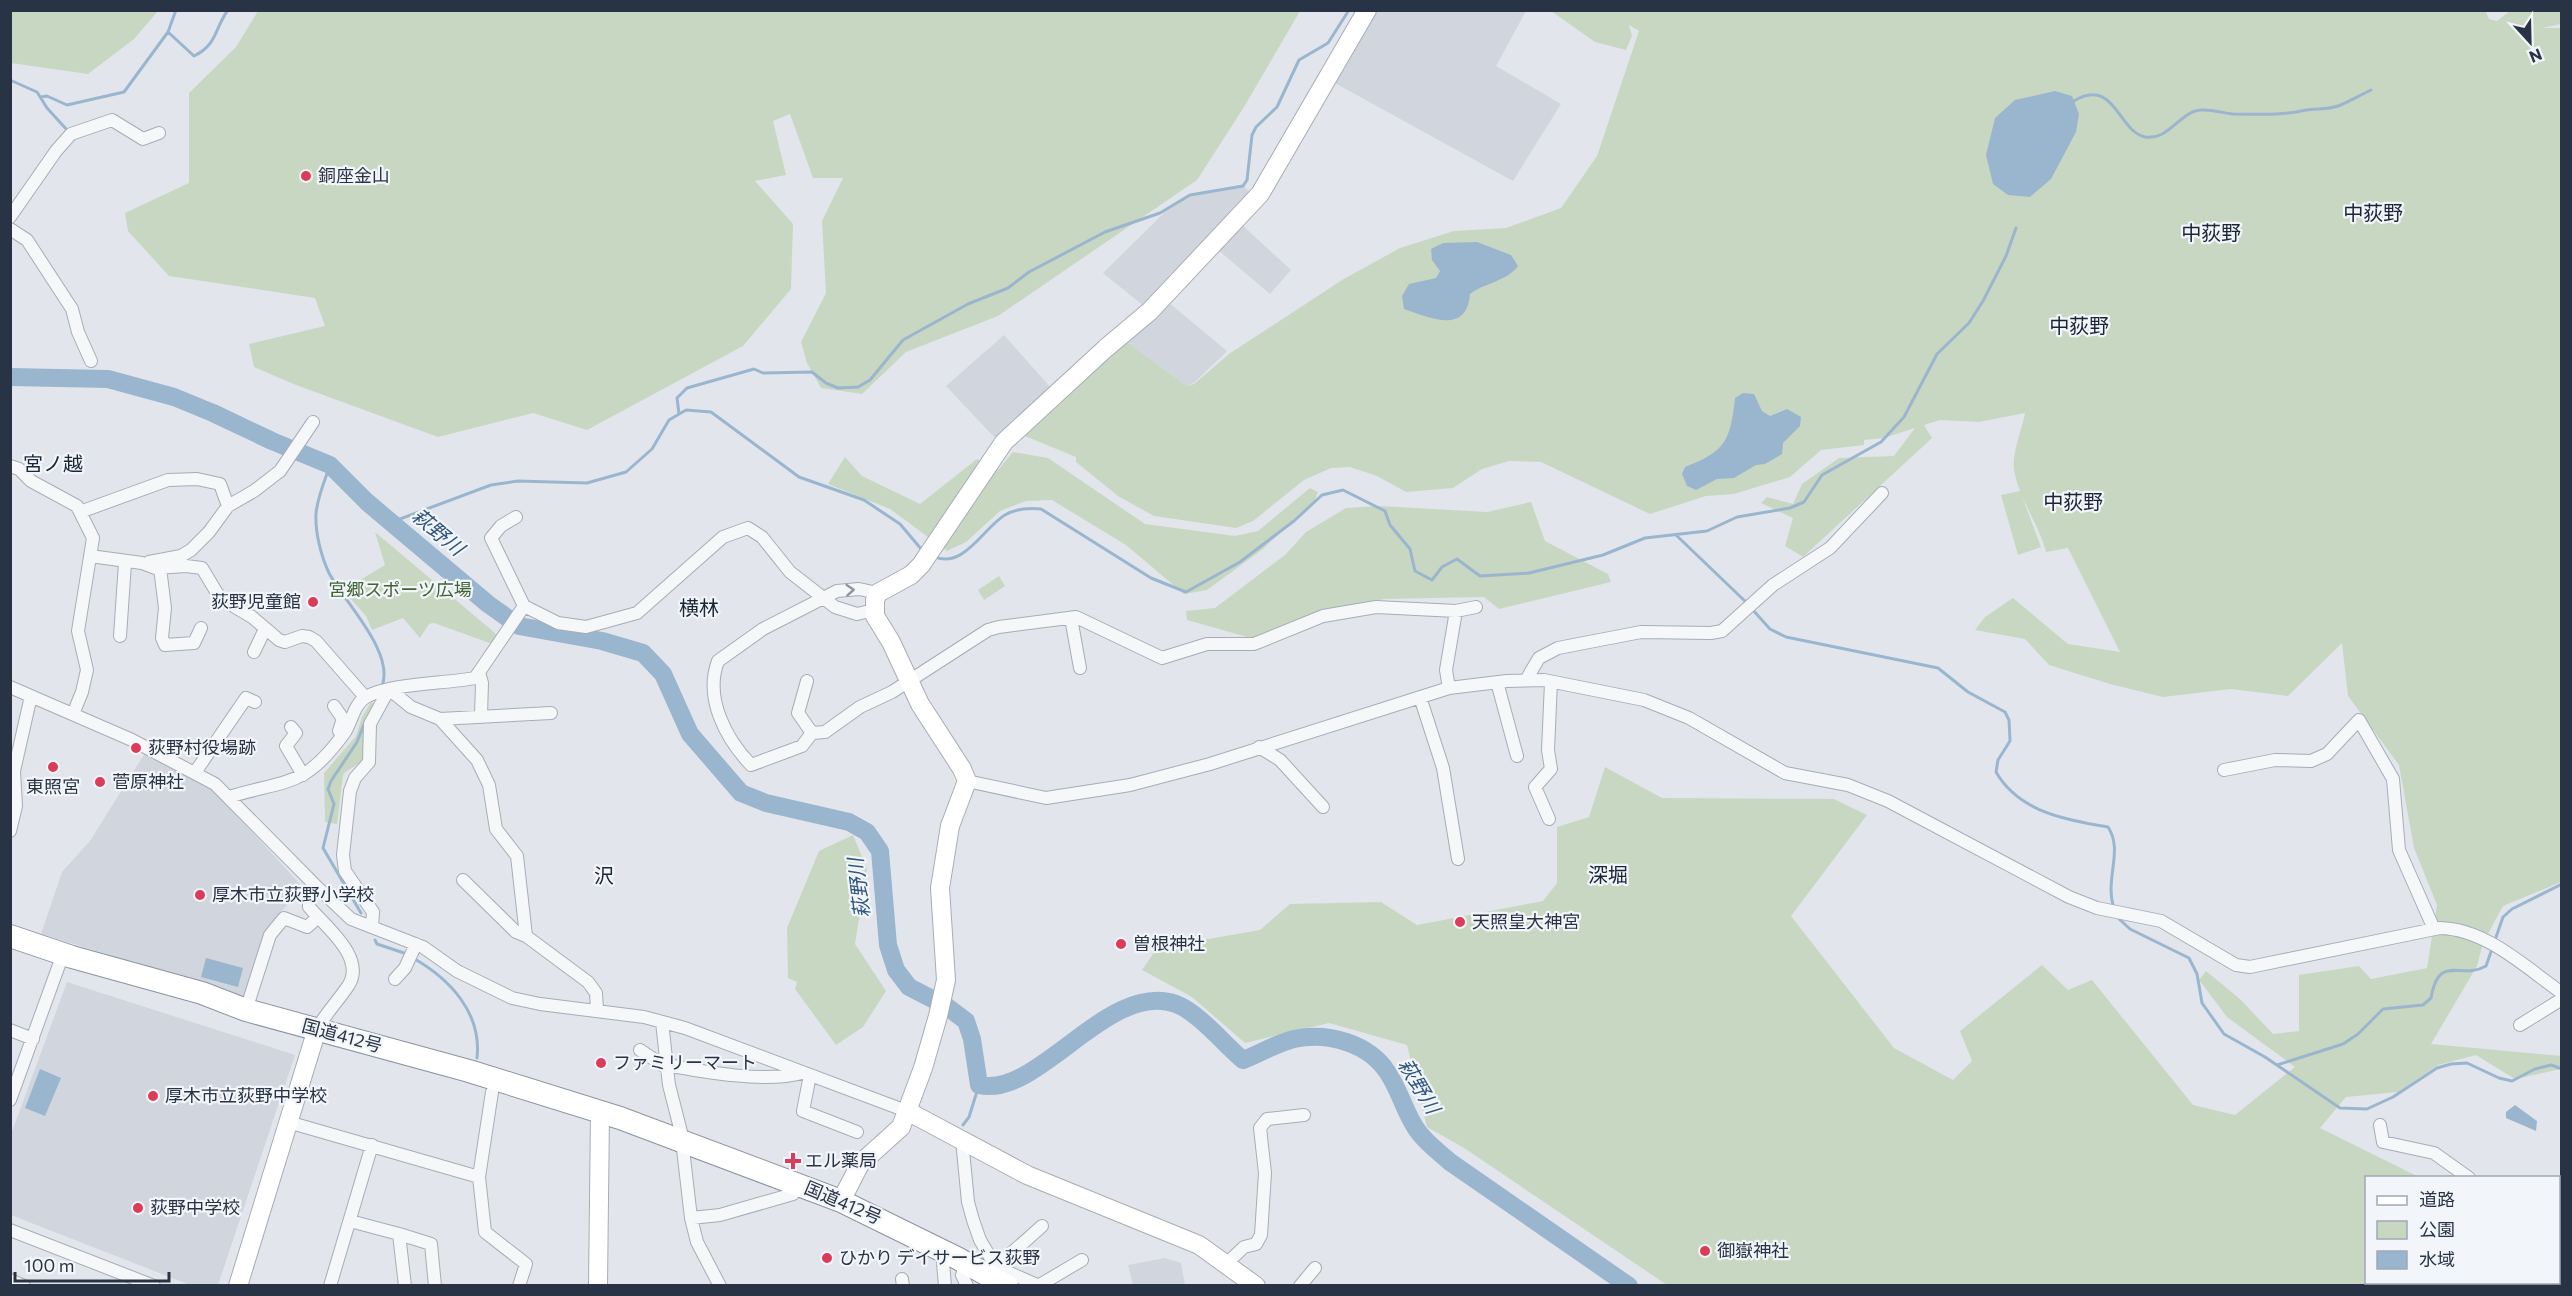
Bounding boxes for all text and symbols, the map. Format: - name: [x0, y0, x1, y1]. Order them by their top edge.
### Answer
- north arrow: [2500, 12, 2560, 72]
- text: N: [2527, 45, 2545, 67]
- place label: 銅座金山: [318, 164, 390, 186]
- marker: 銅座金山: [299, 169, 313, 183]
- district label: 中荻野: [2343, 200, 2403, 224]
- district label: 中荻野: [2181, 220, 2241, 244]
- district label: 中荻野: [2049, 313, 2109, 337]
- district label: 宮ノ越: [23, 451, 83, 475]
- district label: 中荻野: [2043, 489, 2103, 513]
- water label: 萩野川: [408, 503, 471, 561]
- park label: 宮郷スポーツ広場: [328, 578, 472, 600]
- one-way arrow: [845, 584, 854, 597]
- place label: 荻野児童館: [211, 590, 301, 612]
- marker: 荻野児童館: [306, 595, 320, 609]
- district label: 横林: [679, 595, 719, 619]
- place label: 荻野村役場跡: [148, 736, 256, 758]
- marker: 荻野村役場跡: [129, 741, 143, 755]
- marker: 東照宮: [46, 760, 60, 774]
- place label: 菅原神社: [112, 770, 184, 792]
- place label: 東照宮: [26, 775, 80, 797]
- marker: 菅原神社: [93, 775, 107, 789]
- water label: 萩野川: [842, 855, 874, 919]
- district label: 深堀: [1588, 862, 1628, 886]
- district label: 沢: [594, 863, 614, 887]
- place label: 厚木市立荻野小学校: [212, 883, 374, 905]
- marker: 厚木市立荻野小学校: [193, 888, 207, 902]
- place label: 天照皇大神宮: [1472, 910, 1580, 932]
- marker: 天照皇大神宮: [1453, 915, 1467, 929]
- place label: 曽根神社: [1133, 932, 1205, 954]
- marker: 曽根神社: [1114, 937, 1128, 951]
- street label: 国道412号: [300, 1014, 385, 1056]
- place label: ファミリーマート: [613, 1051, 757, 1073]
- water label: 萩野川: [1394, 1054, 1447, 1119]
- marker: ファミリーマート: [594, 1056, 608, 1070]
- place label: 厚木市立荻野中学校: [165, 1084, 327, 1106]
- marker: 厚木市立荻野中学校: [146, 1089, 160, 1103]
- place label: エル薬局: [805, 1149, 877, 1171]
- marker: エル薬局: [786, 1154, 800, 1168]
- street label: 国道412号: [801, 1176, 885, 1228]
- legend: [2365, 1176, 2560, 1284]
- text: 道路: [2419, 1188, 2455, 1210]
- place label: 荻野中学校: [150, 1196, 240, 1218]
- marker: 荻野中学校: [131, 1201, 145, 1215]
- text: 公園: [2419, 1218, 2455, 1240]
- place label: 御嶽神社: [1717, 1239, 1789, 1261]
- marker: 御嶽神社: [1698, 1244, 1712, 1258]
- scale bar: [15, 1245, 170, 1283]
- place label: ひかり デイサービス荻野: [839, 1246, 1040, 1268]
- text: 水域: [2419, 1248, 2455, 1270]
- marker: ひかり デイサービス荻野: [820, 1251, 834, 1265]
- text: 100 m: [24, 1254, 74, 1276]

